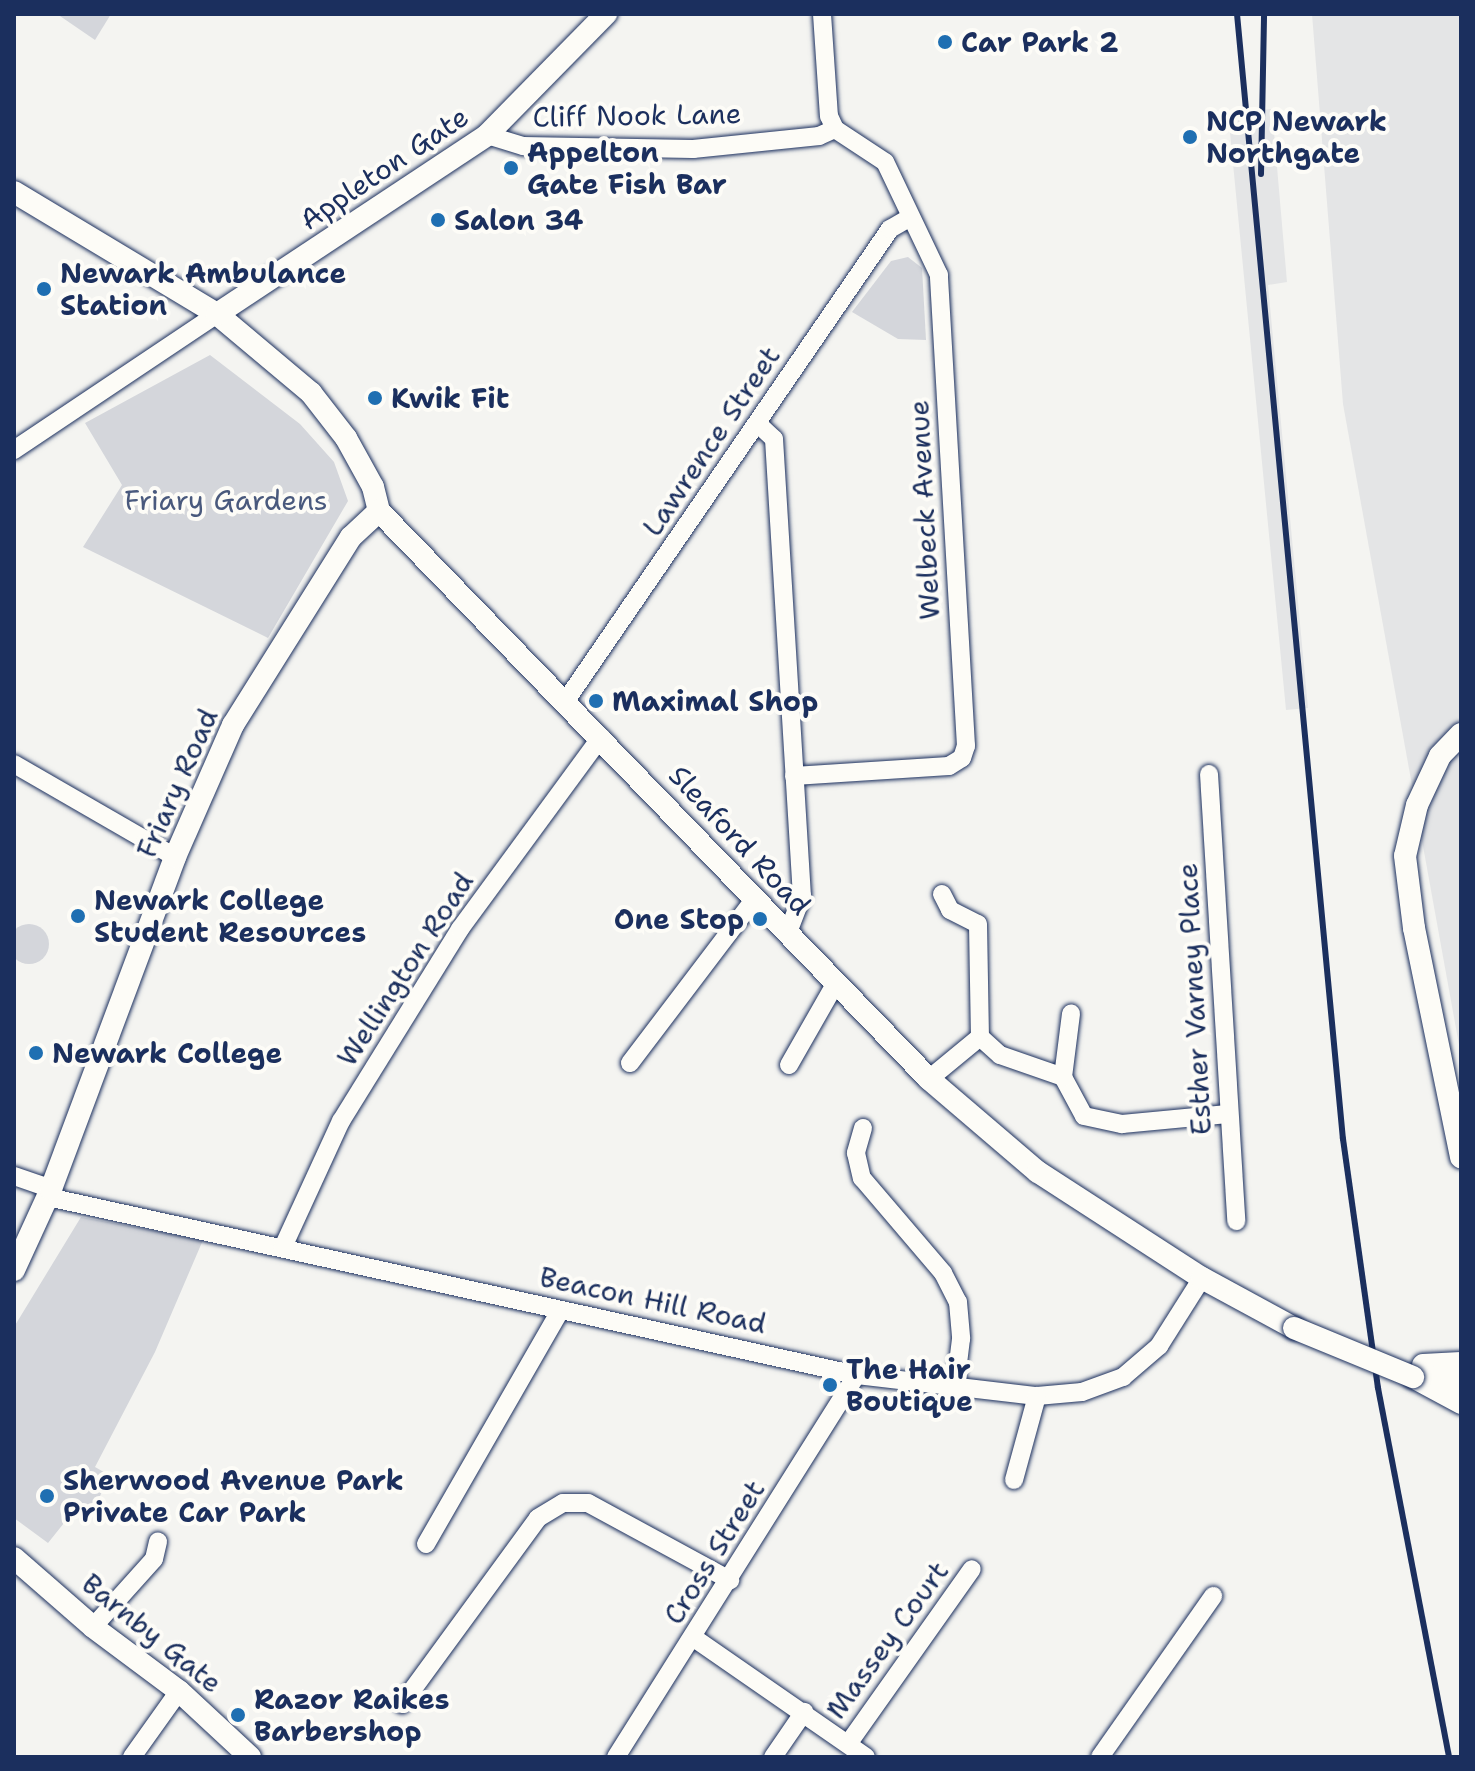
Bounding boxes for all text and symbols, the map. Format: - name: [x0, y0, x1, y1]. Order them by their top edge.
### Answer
- place label: Car Park 2: [961, 25, 1119, 59]
- marker: Car Park 2: [936, 33, 954, 51]
- street label: Cliff Nook Lane: [532, 96, 742, 134]
- street label: Appleton Gate: [293, 99, 475, 237]
- place label: NCP Newark Northgate: [1206, 104, 1387, 170]
- marker: NCP Newark Northgate: [1181, 128, 1199, 146]
- place label: Appelton Gate Fish Bar: [527, 135, 727, 201]
- marker: Appelton Gate Fish Bar: [502, 159, 520, 177]
- place label: Salon 34: [454, 203, 583, 237]
- marker: Salon 34: [429, 211, 447, 229]
- place label: Newark Ambulance Station: [60, 256, 346, 322]
- marker: Newark Ambulance Station: [35, 280, 53, 298]
- street label: Lawrence Street: [635, 340, 787, 542]
- place label: Kwik Fit: [391, 381, 509, 415]
- marker: Kwik Fit: [366, 389, 384, 407]
- street label: Welbeck Avenue: [901, 399, 947, 621]
- park label: Friary Gardens: [124, 483, 328, 517]
- place label: Maximal Shop: [612, 684, 818, 718]
- marker: Maximal Shop: [587, 692, 605, 710]
- street label: Friary Road: [129, 703, 225, 863]
- street label: Sleaford Road: [662, 758, 818, 922]
- street label: Esther Varney Place: [1170, 862, 1218, 1136]
- street label: Wellington Road: [330, 866, 480, 1072]
- place label: Newark College Student Resources: [94, 883, 366, 949]
- place label: One Stop: [614, 902, 744, 936]
- marker: Newark College Student Resources: [69, 907, 87, 925]
- marker: One Stop: [751, 910, 769, 928]
- place label: Newark College: [52, 1036, 282, 1070]
- marker: Newark College: [27, 1044, 45, 1062]
- street label: Beacon Hill Road: [537, 1260, 769, 1340]
- place label: The Hair Boutique: [846, 1352, 973, 1418]
- marker: The Hair Boutique: [821, 1376, 839, 1394]
- place label: Sherwood Avenue Park Private Car Park: [63, 1463, 404, 1529]
- street label: Cross Street: [656, 1474, 772, 1630]
- marker: Sherwood Avenue Park Private Car Park: [38, 1487, 56, 1505]
- street label: Massey Court: [819, 1555, 955, 1725]
- street label: Barnby Gate: [75, 1566, 229, 1700]
- place label: Razor Raikes Barbershop: [254, 1682, 450, 1748]
- marker: Razor Raikes Barbershop: [229, 1706, 247, 1724]

